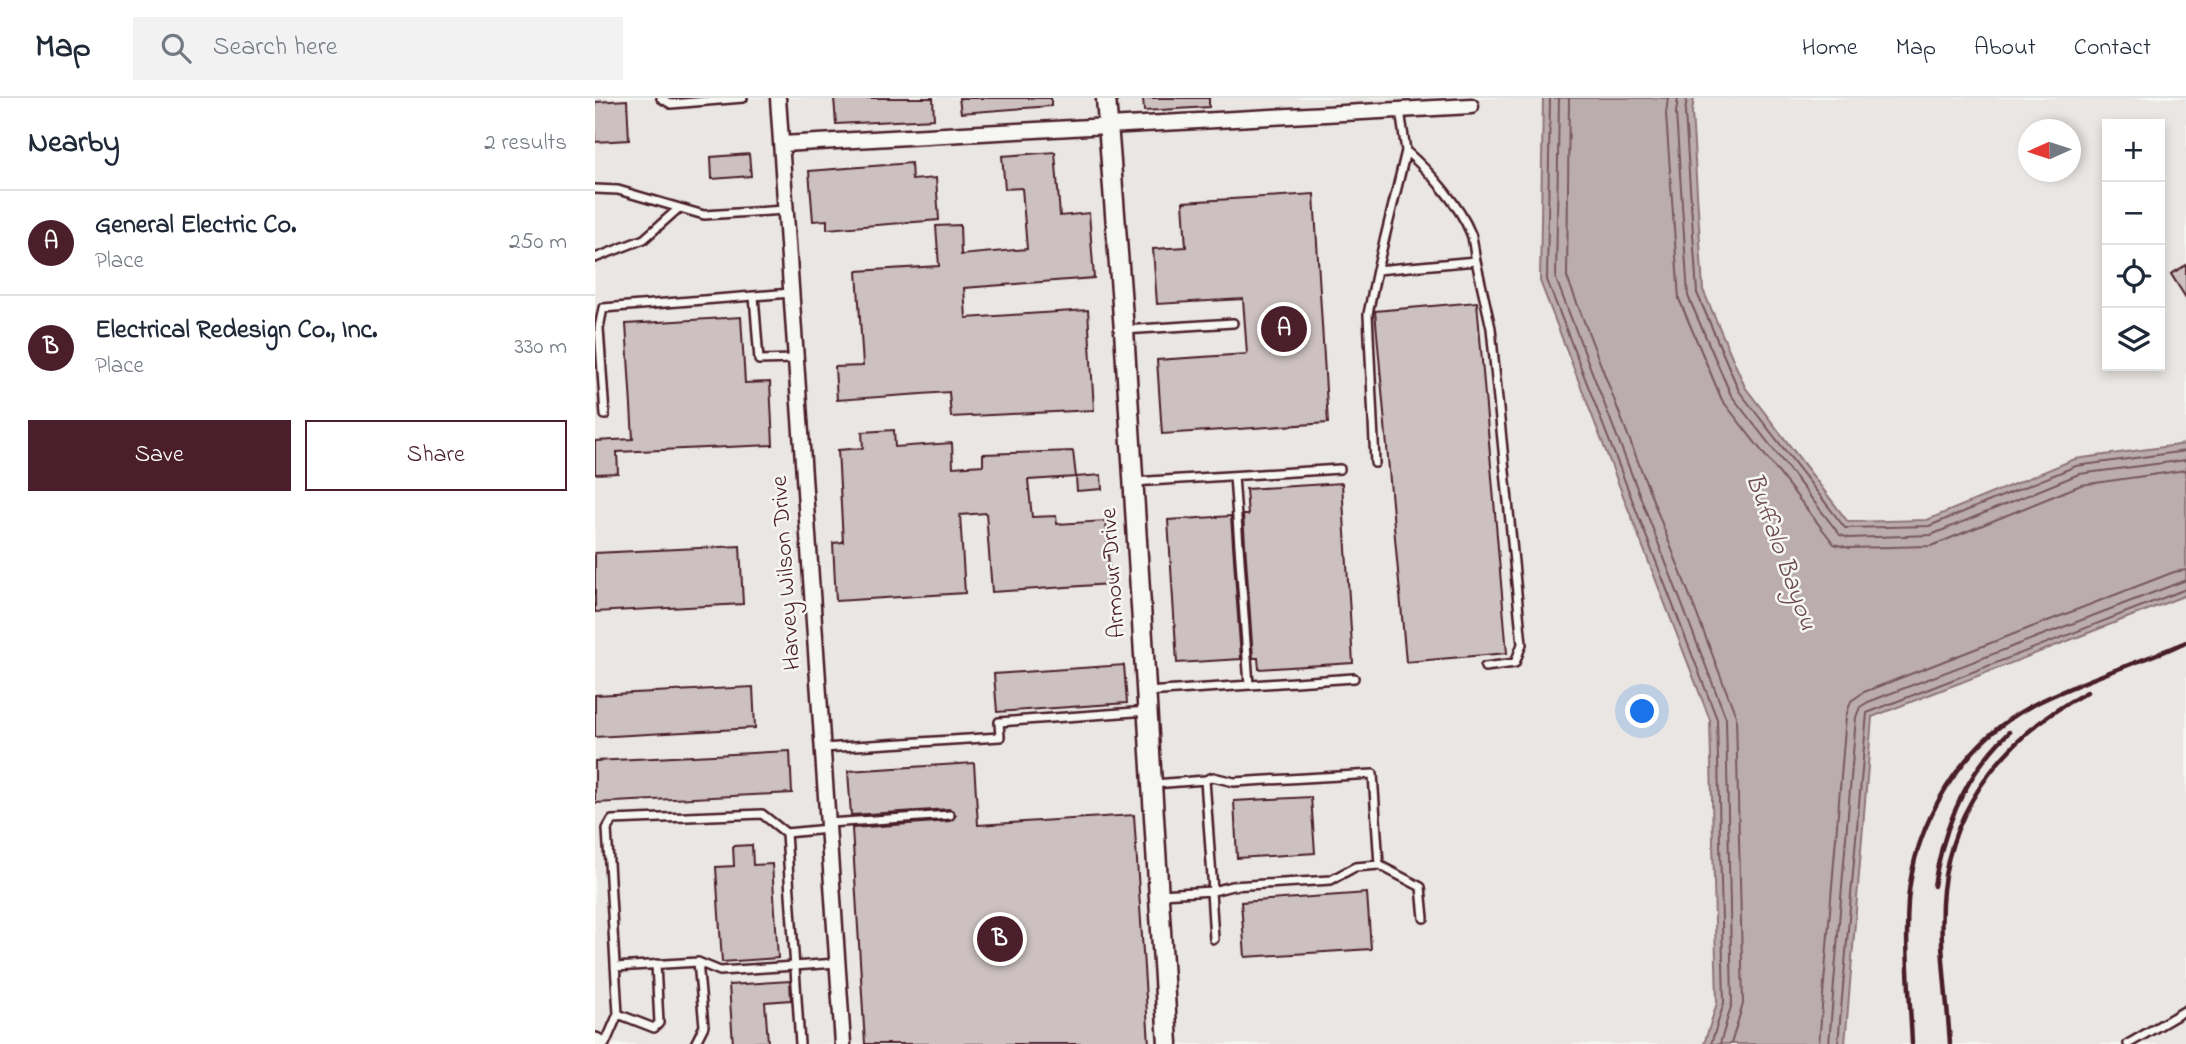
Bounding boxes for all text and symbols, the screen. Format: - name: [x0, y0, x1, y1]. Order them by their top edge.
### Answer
- search box: [133, 17, 623, 80]
- text: Map: [35, 24, 91, 72]
- icon: search: [157, 29, 195, 67]
- text: Search here: [213, 29, 337, 67]
- text: Home: [1802, 31, 1858, 66]
- text: Map: [1896, 31, 1936, 66]
- text: About: [1974, 31, 2036, 66]
- text: Contact: [2074, 31, 2151, 66]
- north arrow: [2018, 119, 2081, 182]
- map controls: [2102, 119, 2165, 371]
- button: +: [2102, 119, 2165, 182]
- text: Nearby: [28, 122, 120, 166]
- text: 2 results: [484, 127, 567, 160]
- button: −: [2102, 182, 2165, 245]
- text: General Electric Co.: [95, 207, 296, 245]
- text: A: [44, 226, 58, 259]
- text: 250 m: [509, 226, 567, 259]
- text: Place: [95, 245, 144, 278]
- button: locate: [2102, 245, 2165, 308]
- pin: A: [1261, 303, 1307, 355]
- button: layers: [2102, 308, 2165, 371]
- text: Electrical Redesign Co., Inc.: [95, 312, 377, 350]
- text: B: [43, 331, 59, 364]
- text: 330 m: [514, 331, 567, 364]
- text: Place: [95, 350, 144, 383]
- button: Save: [28, 420, 291, 491]
- button: Share: [305, 420, 567, 491]
- water label: Buffalo Bayou: [1734, 468, 1826, 636]
- street label: Harvey Wilson Drive: [763, 474, 812, 672]
- street label: Armour Drive: [1092, 506, 1136, 639]
- your location: [1625, 694, 1659, 728]
- pin: B: [977, 913, 1023, 965]

